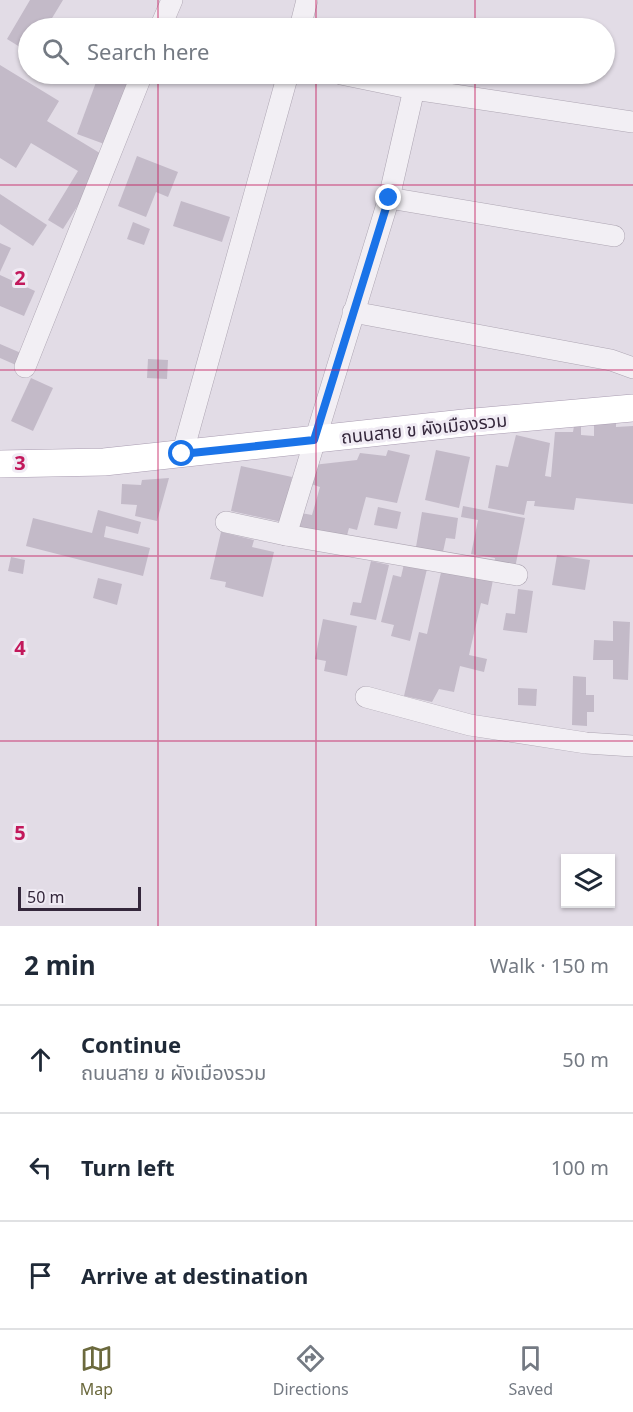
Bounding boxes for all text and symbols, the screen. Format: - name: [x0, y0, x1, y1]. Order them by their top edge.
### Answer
- search box: [18, 18, 615, 84]
- icon: search: [39, 35, 72, 68]
- text: Search here: [87, 36, 209, 66]
- route end: [375, 184, 401, 210]
- text: 2: [14, 264, 26, 291]
- street label: ถนนสาย ข ผังเมืองรวม: [340, 407, 508, 449]
- route start: [168, 440, 194, 466]
- text: 3: [14, 449, 26, 476]
- text: 4: [14, 634, 26, 661]
- text: 5: [14, 819, 26, 846]
- map controls: [561, 854, 615, 908]
- button: layers: [561, 854, 615, 908]
- scale bar: [18, 884, 141, 912]
- text: 50 m: [27, 886, 64, 908]
- text: 2 min: [24, 947, 96, 983]
- text: Walk · 150 m: [490, 952, 609, 979]
- text: Continue: [81, 1029, 181, 1059]
- icon: ahead: [24, 1043, 57, 1076]
- text: 50 m: [562, 1046, 609, 1073]
- text: ถนนสาย ข ผังเมืองรวม: [81, 1059, 266, 1086]
- icon: left: [24, 1151, 57, 1184]
- text: Turn left: [81, 1152, 175, 1182]
- text: 100 m: [551, 1154, 609, 1181]
- icon: arrive: [24, 1259, 57, 1292]
- text: Arrive at destination: [81, 1260, 308, 1290]
- tab: Map: [80, 1342, 113, 1400]
- tab: Directions: [273, 1342, 349, 1400]
- tab: Saved: [508, 1342, 553, 1400]

